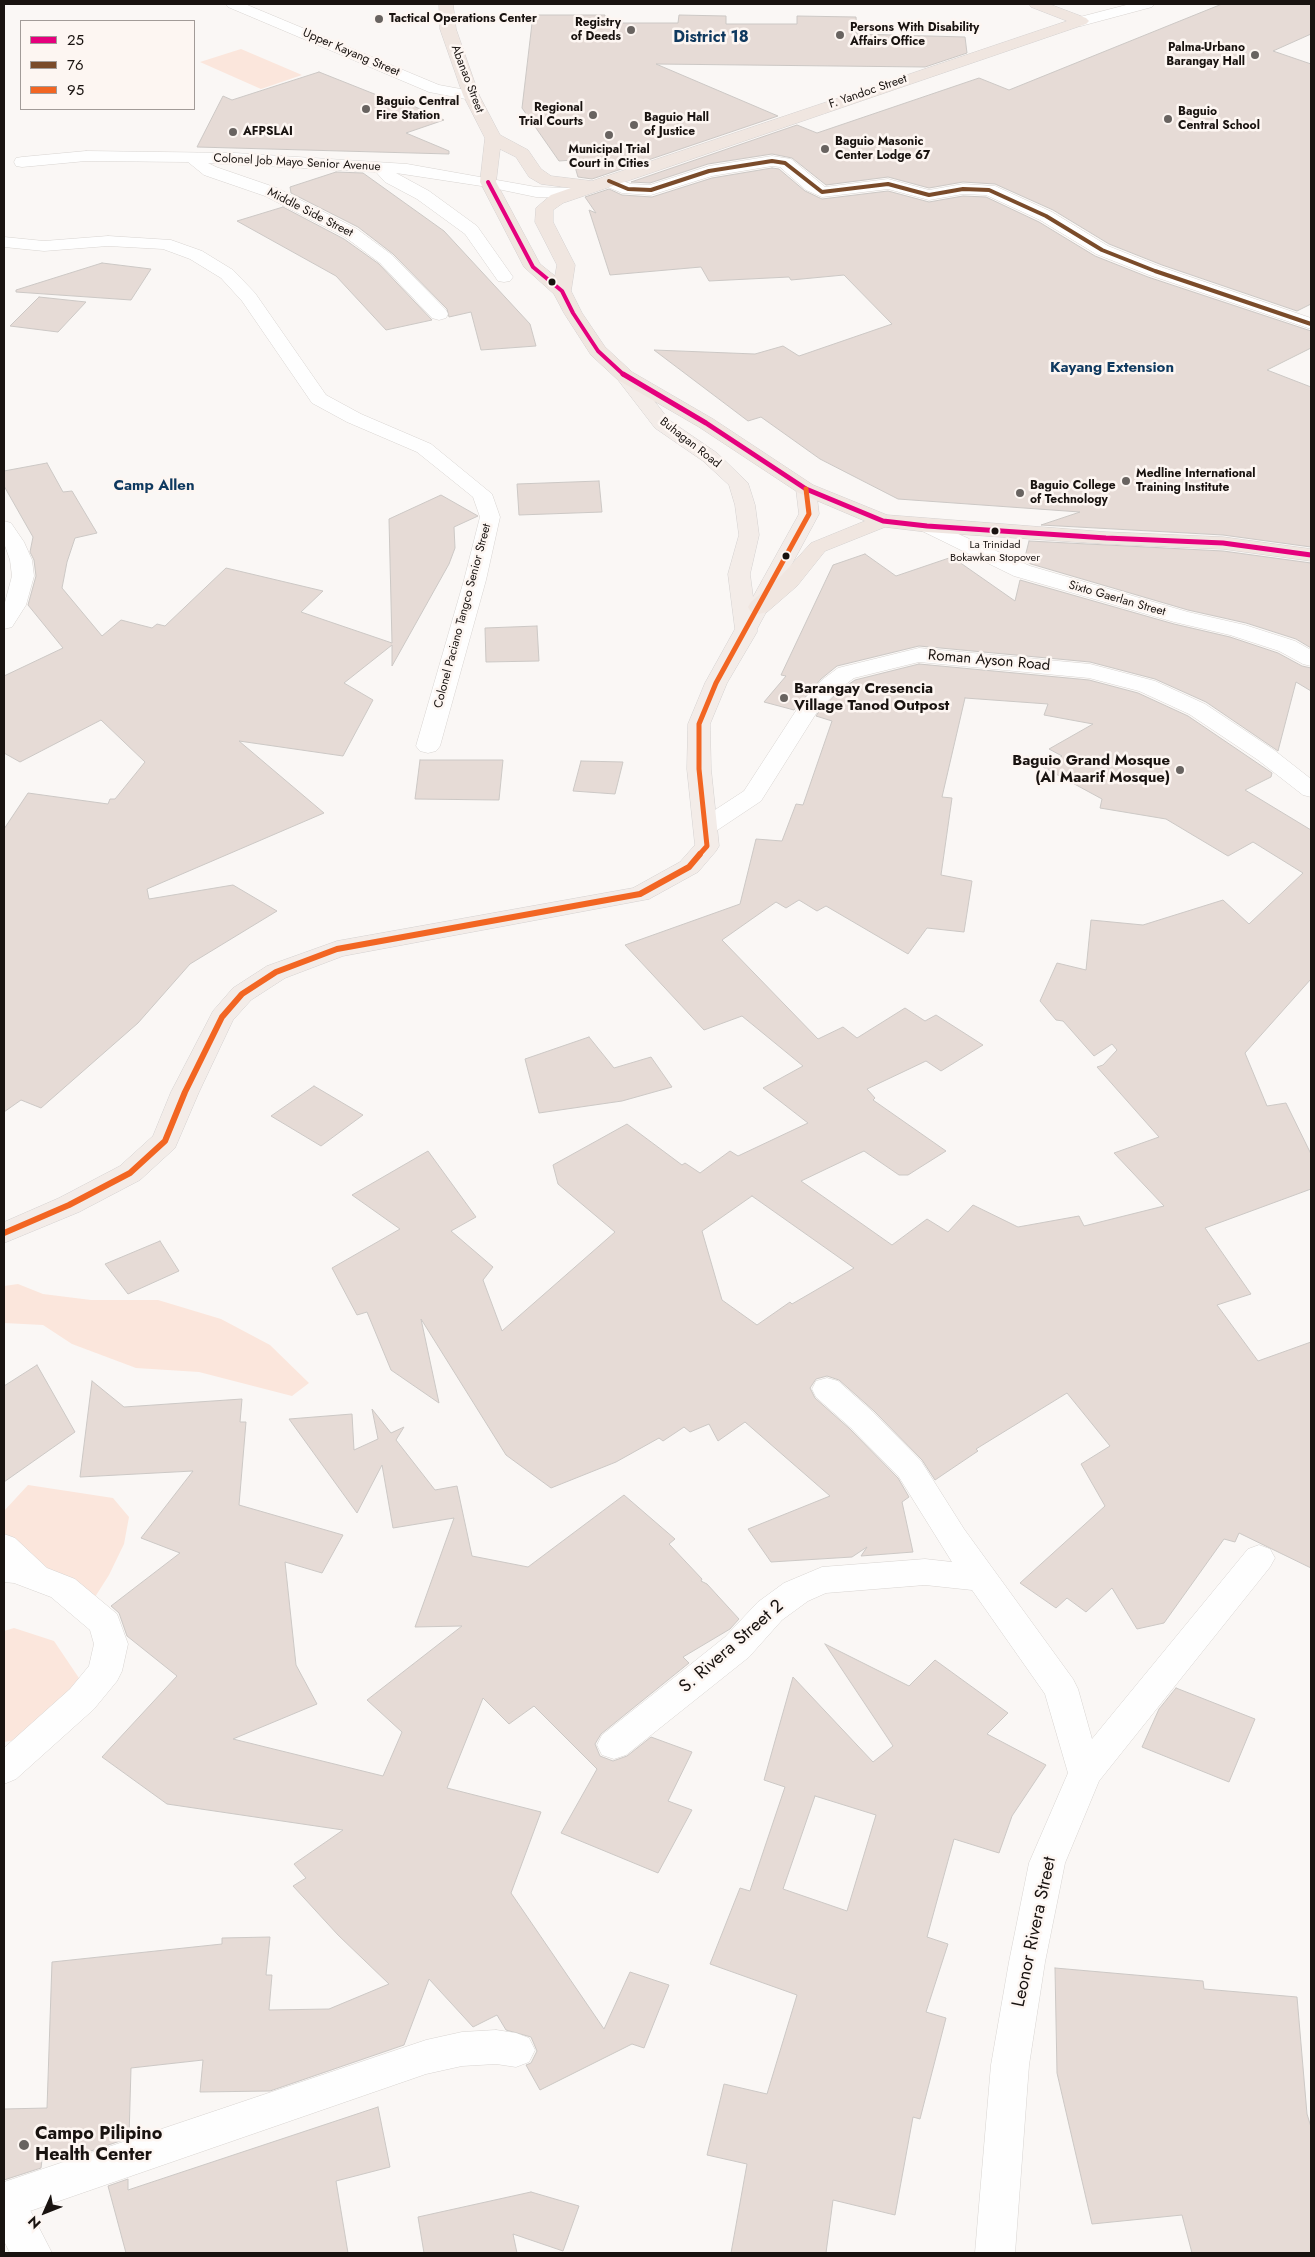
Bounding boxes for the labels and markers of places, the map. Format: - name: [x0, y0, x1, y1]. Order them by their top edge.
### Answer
- place label: Tactical Operations Center: [389, 12, 537, 26]
- marker: Tactical Operations Center: [373, 13, 385, 25]
- place label: Registry of Deeds: [571, 16, 621, 44]
- place label: Persons With Disability Affairs Office: [850, 21, 979, 49]
- marker: Registry of Deeds: [625, 24, 637, 36]
- marker: Persons With Disability Affairs Office: [834, 29, 846, 41]
- place label: Palma-Urbano Barangay Hall: [1166, 41, 1245, 69]
- marker: Palma-Urbano Barangay Hall: [1249, 49, 1261, 61]
- place label: Baguio Central Fire Station: [376, 95, 459, 123]
- place label: Regional Trial Courts: [519, 101, 583, 129]
- marker: Baguio Central Fire Station: [360, 103, 372, 115]
- place label: Baguio Central School: [1178, 105, 1260, 133]
- marker: Regional Trial Courts: [587, 109, 599, 121]
- place label: Baguio Hall of Justice: [644, 111, 709, 139]
- marker: Baguio Central School: [1162, 113, 1174, 125]
- marker: Baguio Hall of Justice: [628, 119, 640, 131]
- place label: AFPSLAI: [243, 125, 293, 139]
- marker: AFPSLAI: [227, 126, 239, 138]
- marker: Municipal Trial Court in Cities: [603, 129, 615, 141]
- place label: Baguio Masonic Center Lodge 67: [835, 135, 930, 163]
- place label: Municipal Trial Court in Cities: [568, 143, 650, 171]
- marker: Baguio Masonic Center Lodge 67: [819, 143, 831, 155]
- unlabelled marker: [547, 277, 557, 287]
- place label: Medline International Training Institute: [1136, 467, 1255, 495]
- marker: Medline International Training Institute: [1120, 475, 1132, 487]
- place label: Baguio College of Technology: [1030, 479, 1116, 507]
- marker: Baguio College of Technology: [1014, 487, 1026, 499]
- marker: La Trinidad Bokawkan Stopover: [990, 526, 1000, 536]
- place label: La Trinidad Bokawkan Stopover: [950, 538, 1040, 564]
- unlabelled marker: [781, 551, 791, 561]
- place label: Barangay Cresencia Village Tanod Outpost: [794, 680, 949, 715]
- marker: Barangay Cresencia Village Tanod Outpost: [778, 692, 790, 704]
- place label: Baguio Grand Mosque (Al Maarif Mosque): [1012, 752, 1170, 787]
- marker: Baguio Grand Mosque (Al Maarif Mosque): [1174, 764, 1186, 776]
- place label: Campo Pilipino Health Center: [35, 2124, 162, 2166]
- marker: Campo Pilipino Health Center: [17, 2138, 31, 2152]

